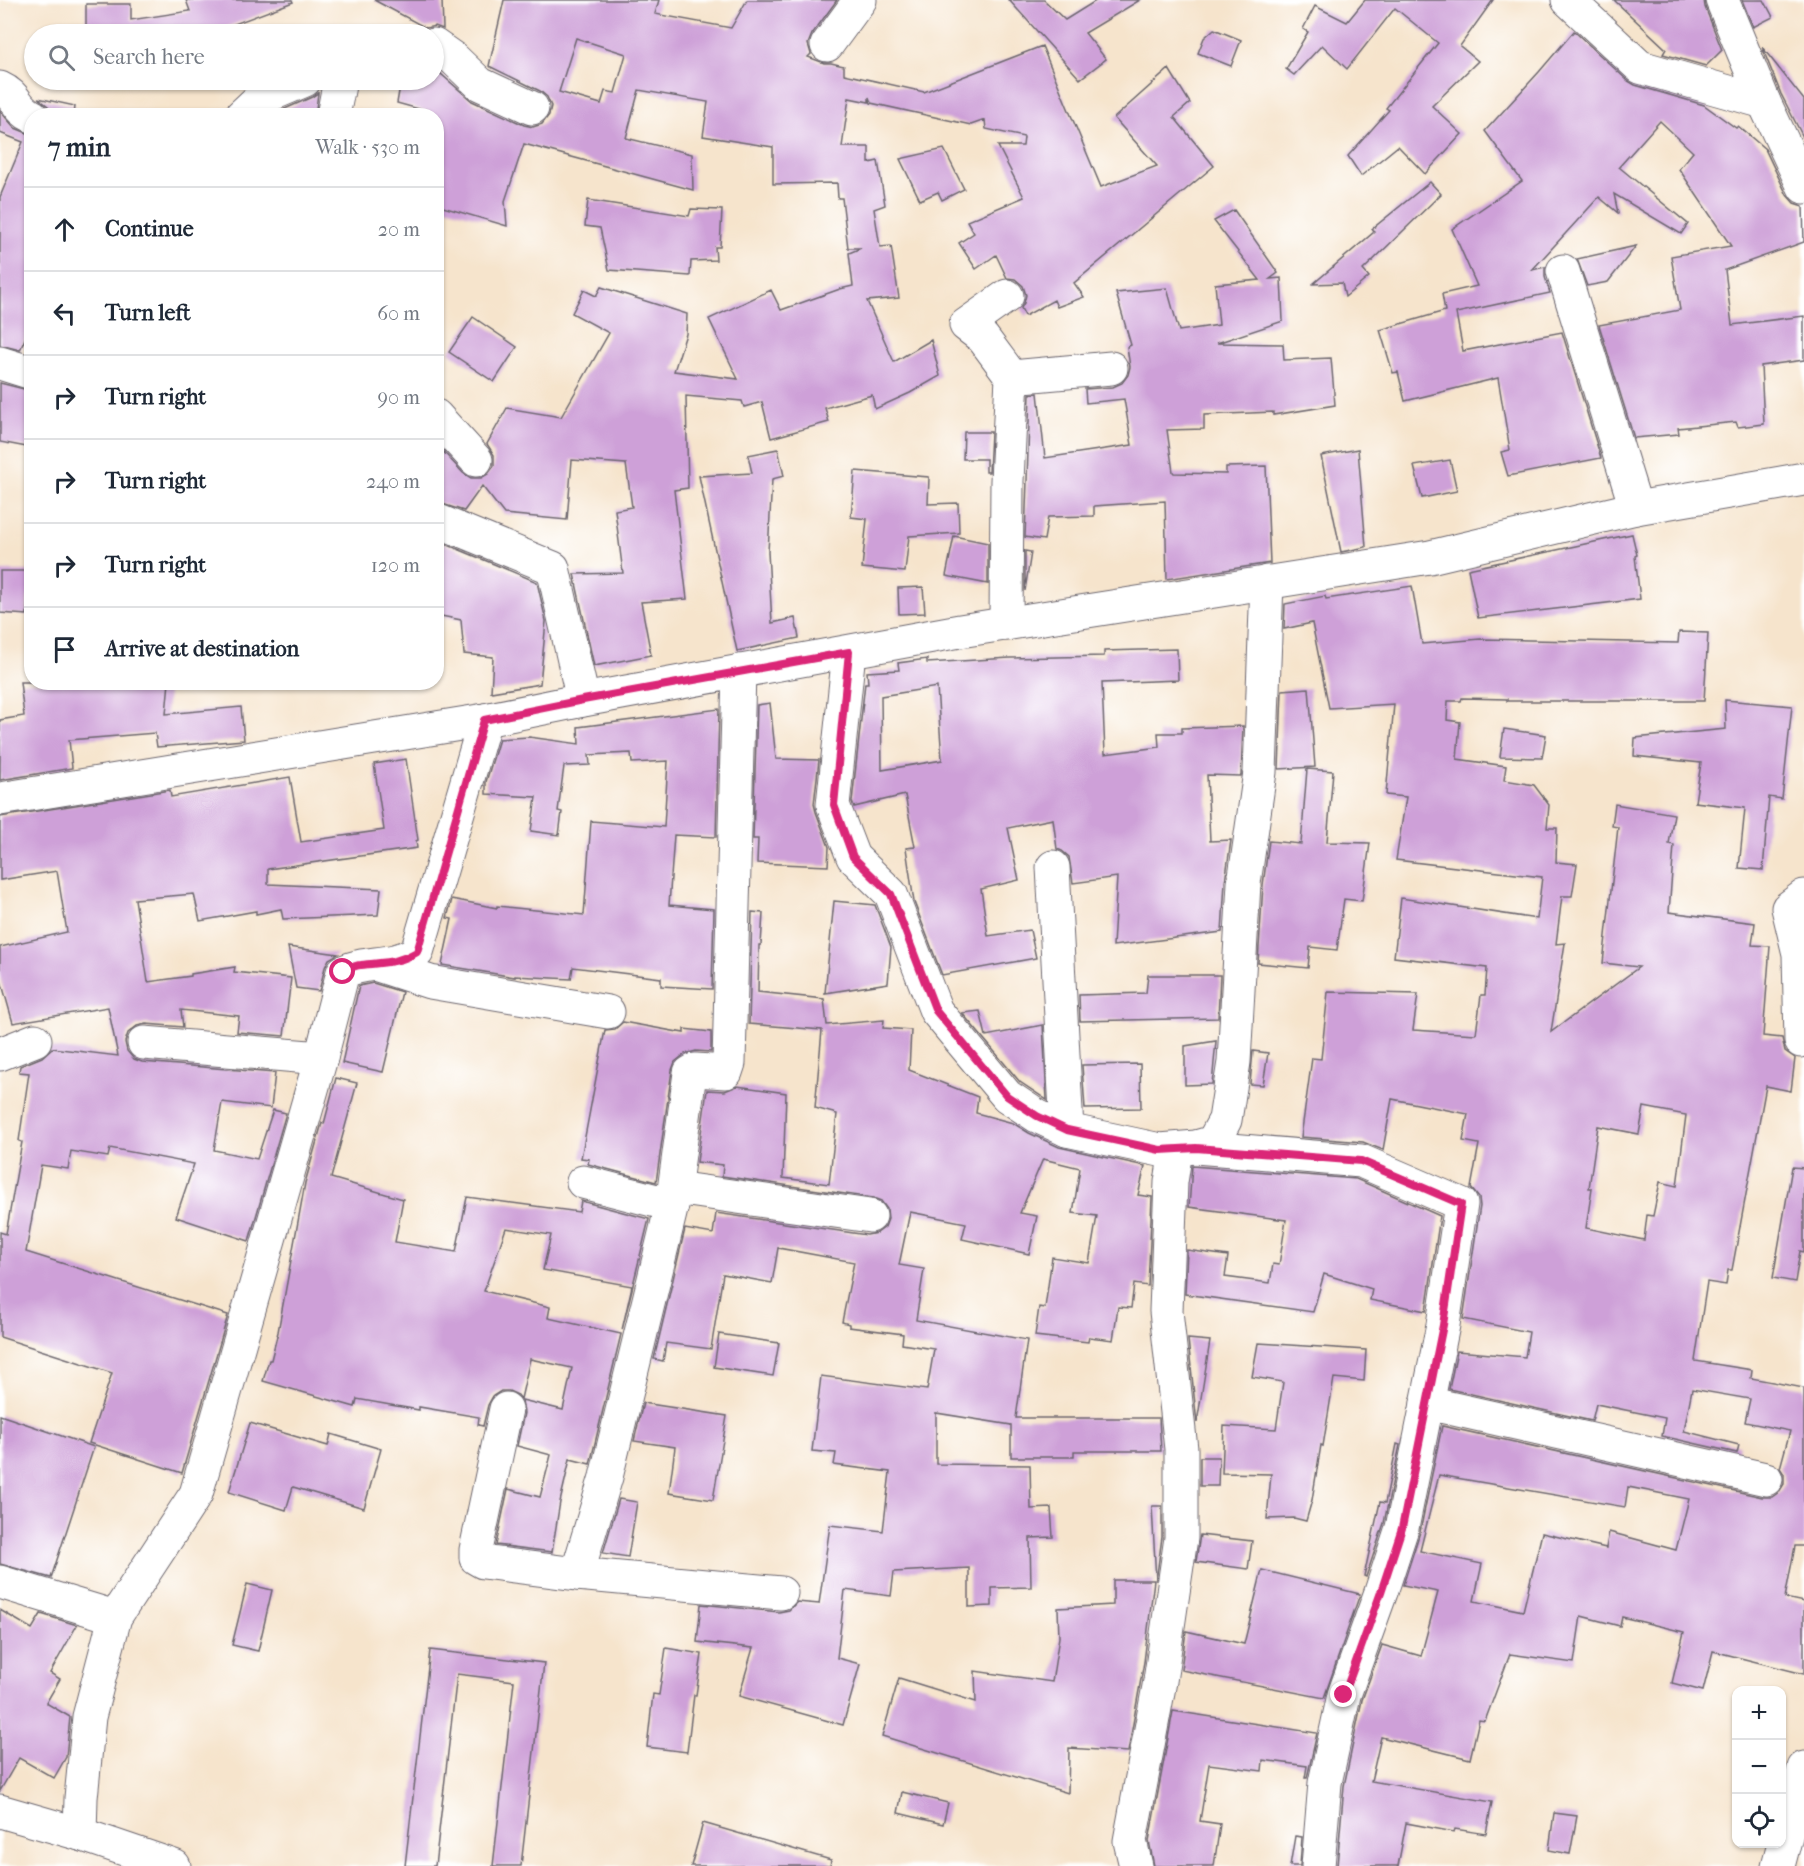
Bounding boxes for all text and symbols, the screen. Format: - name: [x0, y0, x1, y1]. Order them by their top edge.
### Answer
- search box: [24, 24, 444, 90]
- icon: search: [45, 41, 78, 74]
- text: Search here: [93, 44, 205, 70]
- text: 7 min: [48, 132, 111, 163]
- text: Walk · 530 m: [315, 136, 420, 159]
- icon: ahead: [48, 213, 81, 246]
- text: Continue: [105, 216, 194, 242]
- text: 20 m: [378, 218, 420, 241]
- icon: left: [48, 297, 81, 330]
- text: Turn left: [105, 300, 191, 326]
- text: 60 m: [377, 302, 420, 325]
- icon: right: [48, 381, 81, 414]
- text: Turn right: [105, 384, 206, 410]
- text: 90 m: [378, 386, 420, 409]
- icon: right: [48, 465, 81, 498]
- text: Turn right: [105, 468, 206, 494]
- text: 240 m: [366, 470, 420, 493]
- icon: right: [48, 549, 81, 582]
- text: Turn right: [105, 552, 206, 578]
- text: 120 m: [371, 554, 420, 577]
- icon: arrive: [48, 633, 81, 666]
- text: Arrive at destination: [105, 636, 299, 662]
- route start: [329, 958, 355, 984]
- route end: [1330, 1681, 1356, 1707]
- map controls: [1732, 1686, 1786, 1848]
- button: +: [1732, 1686, 1786, 1740]
- button: −: [1732, 1740, 1786, 1794]
- button: locate: [1732, 1794, 1786, 1848]

